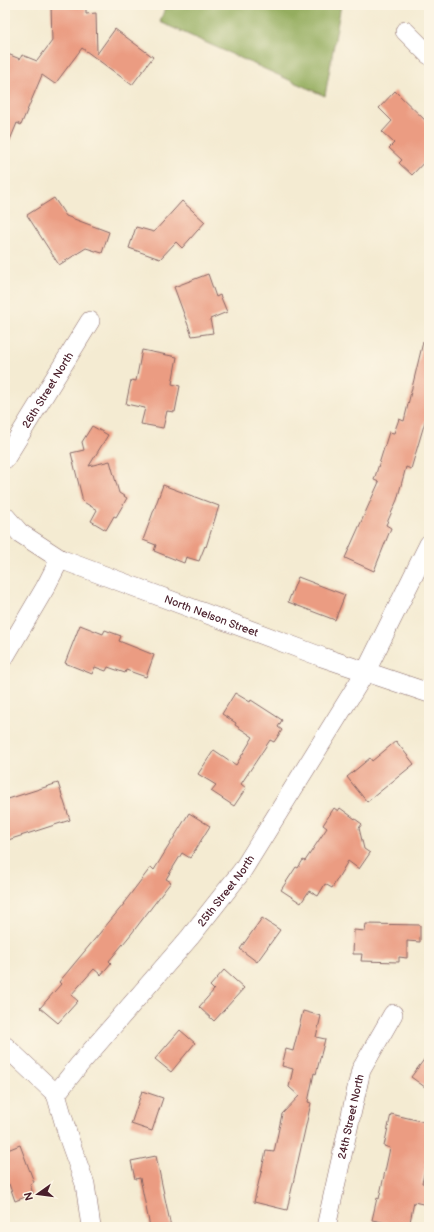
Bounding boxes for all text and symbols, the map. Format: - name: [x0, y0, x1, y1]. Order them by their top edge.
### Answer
- street label: 26th Street North: [19, 350, 76, 430]
- street label: North Nelson Street: [163, 592, 261, 639]
- street label: 25th Street North: [194, 853, 257, 929]
- street label: 24th Street North: [335, 1073, 366, 1160]
- north arrow: [18, 1174, 58, 1214]
- text: N: [21, 1191, 36, 1202]

